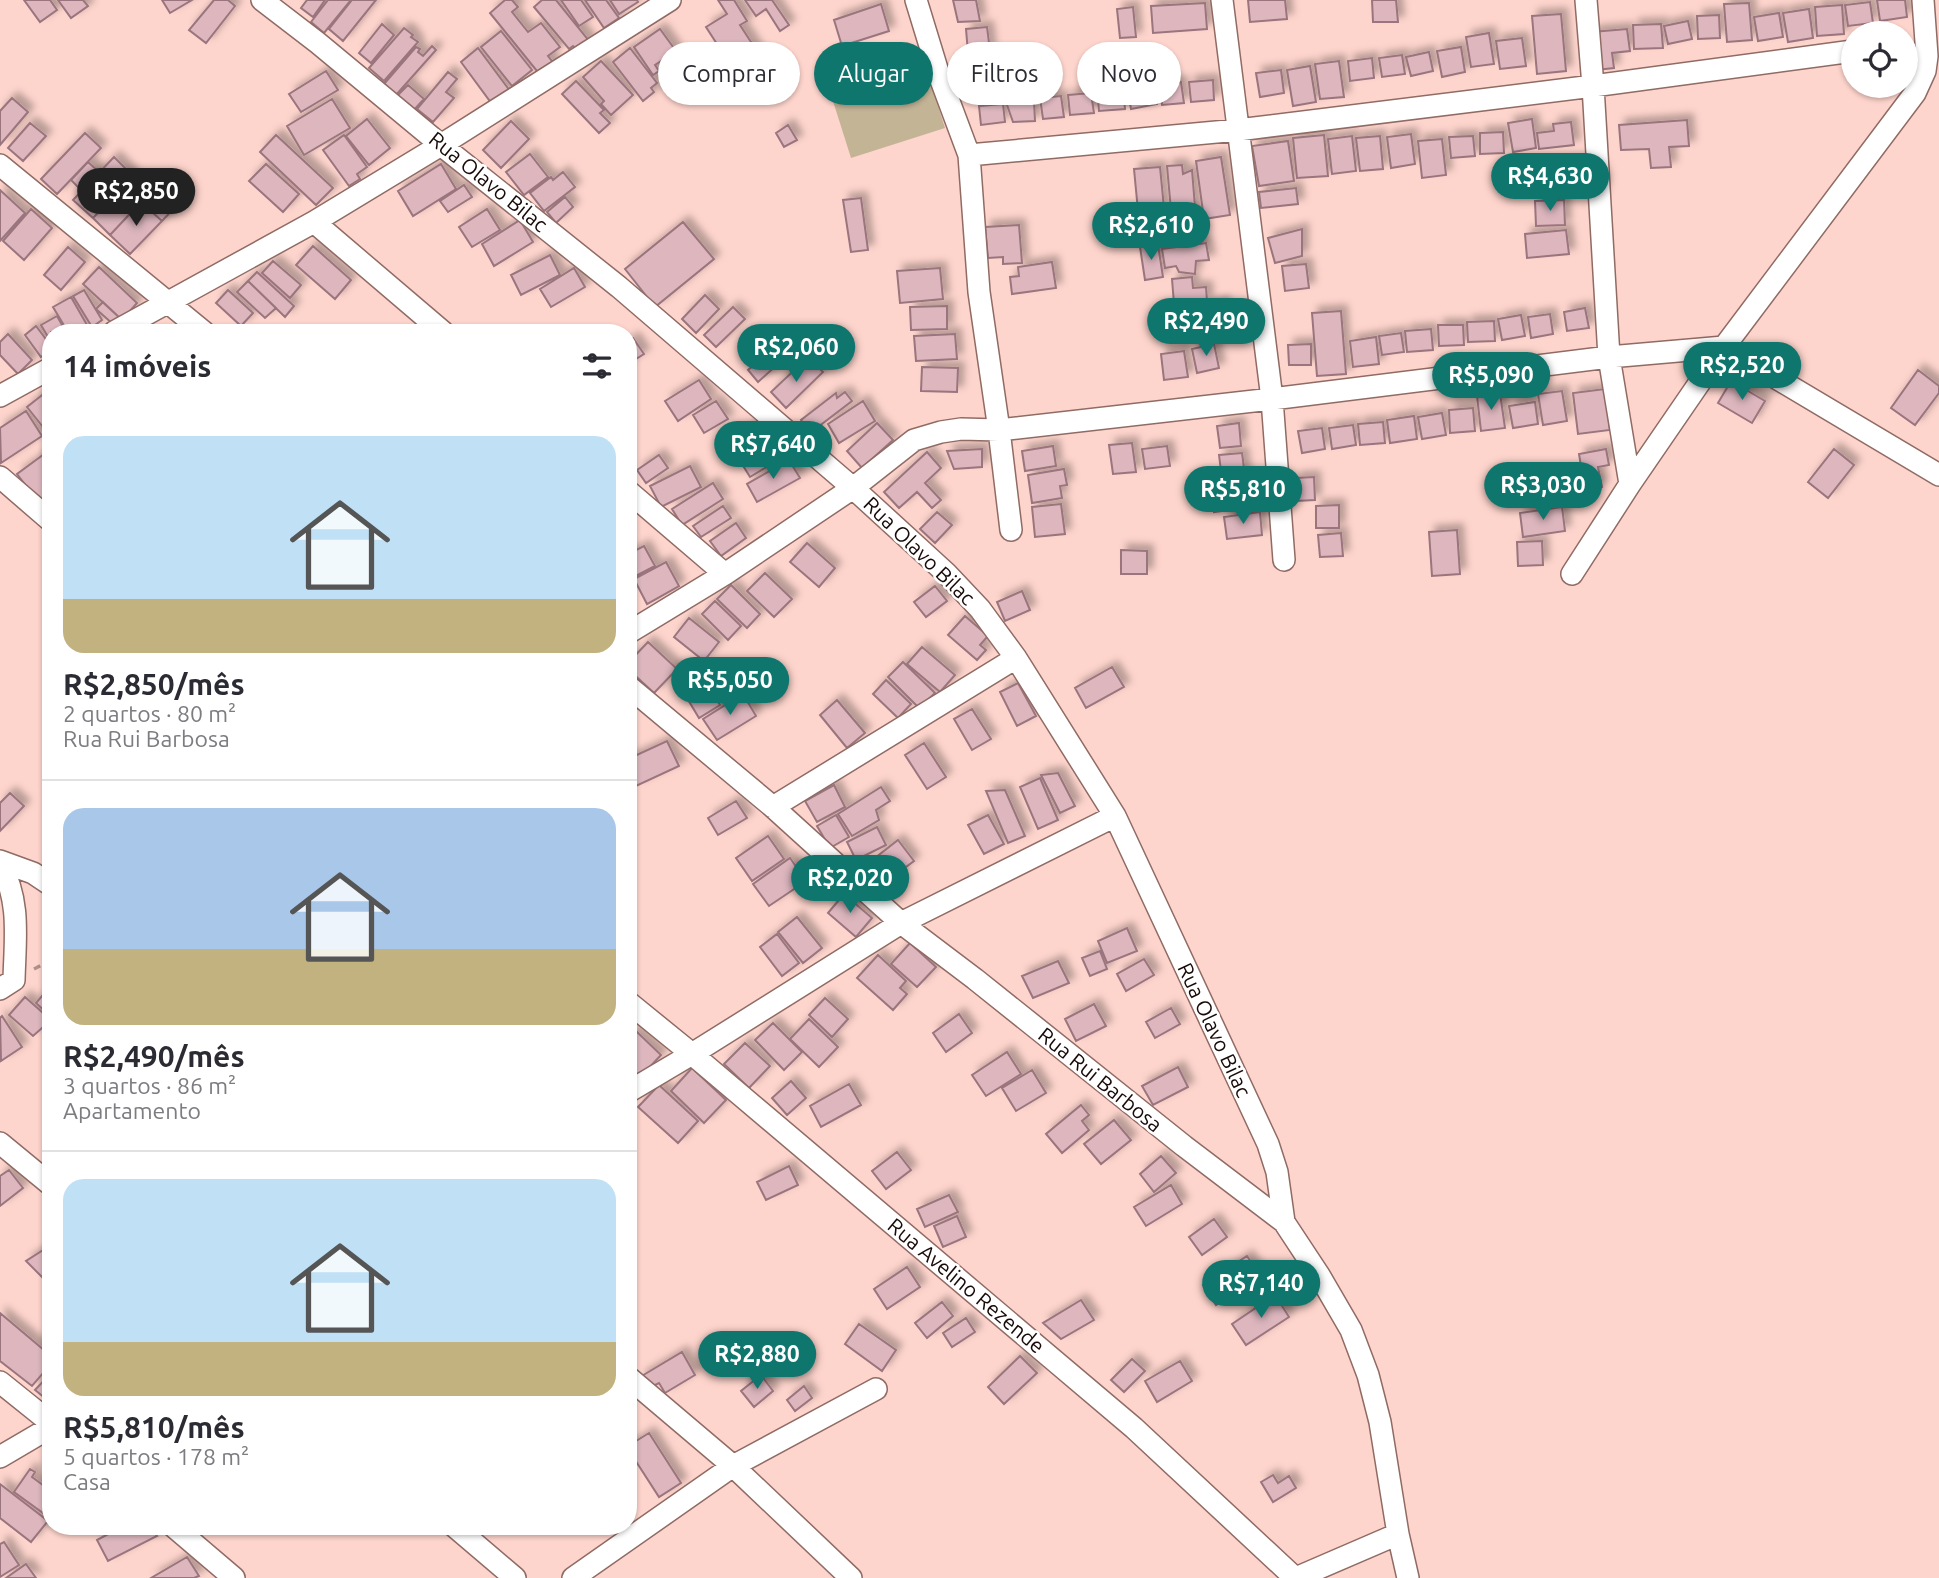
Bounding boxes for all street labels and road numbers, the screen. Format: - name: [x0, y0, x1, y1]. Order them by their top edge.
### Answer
- street label: Rua Olavo Bilac: [425, 126, 553, 236]
- street label: Rua Olavo Bilac: [859, 491, 980, 609]
- street label: Rua Olavo Bilac: [1173, 959, 1257, 1101]
- street label: Rua Rui Barbosa: [1034, 1022, 1167, 1136]
- street label: Rua Avelino Rezende: [883, 1213, 1050, 1358]

